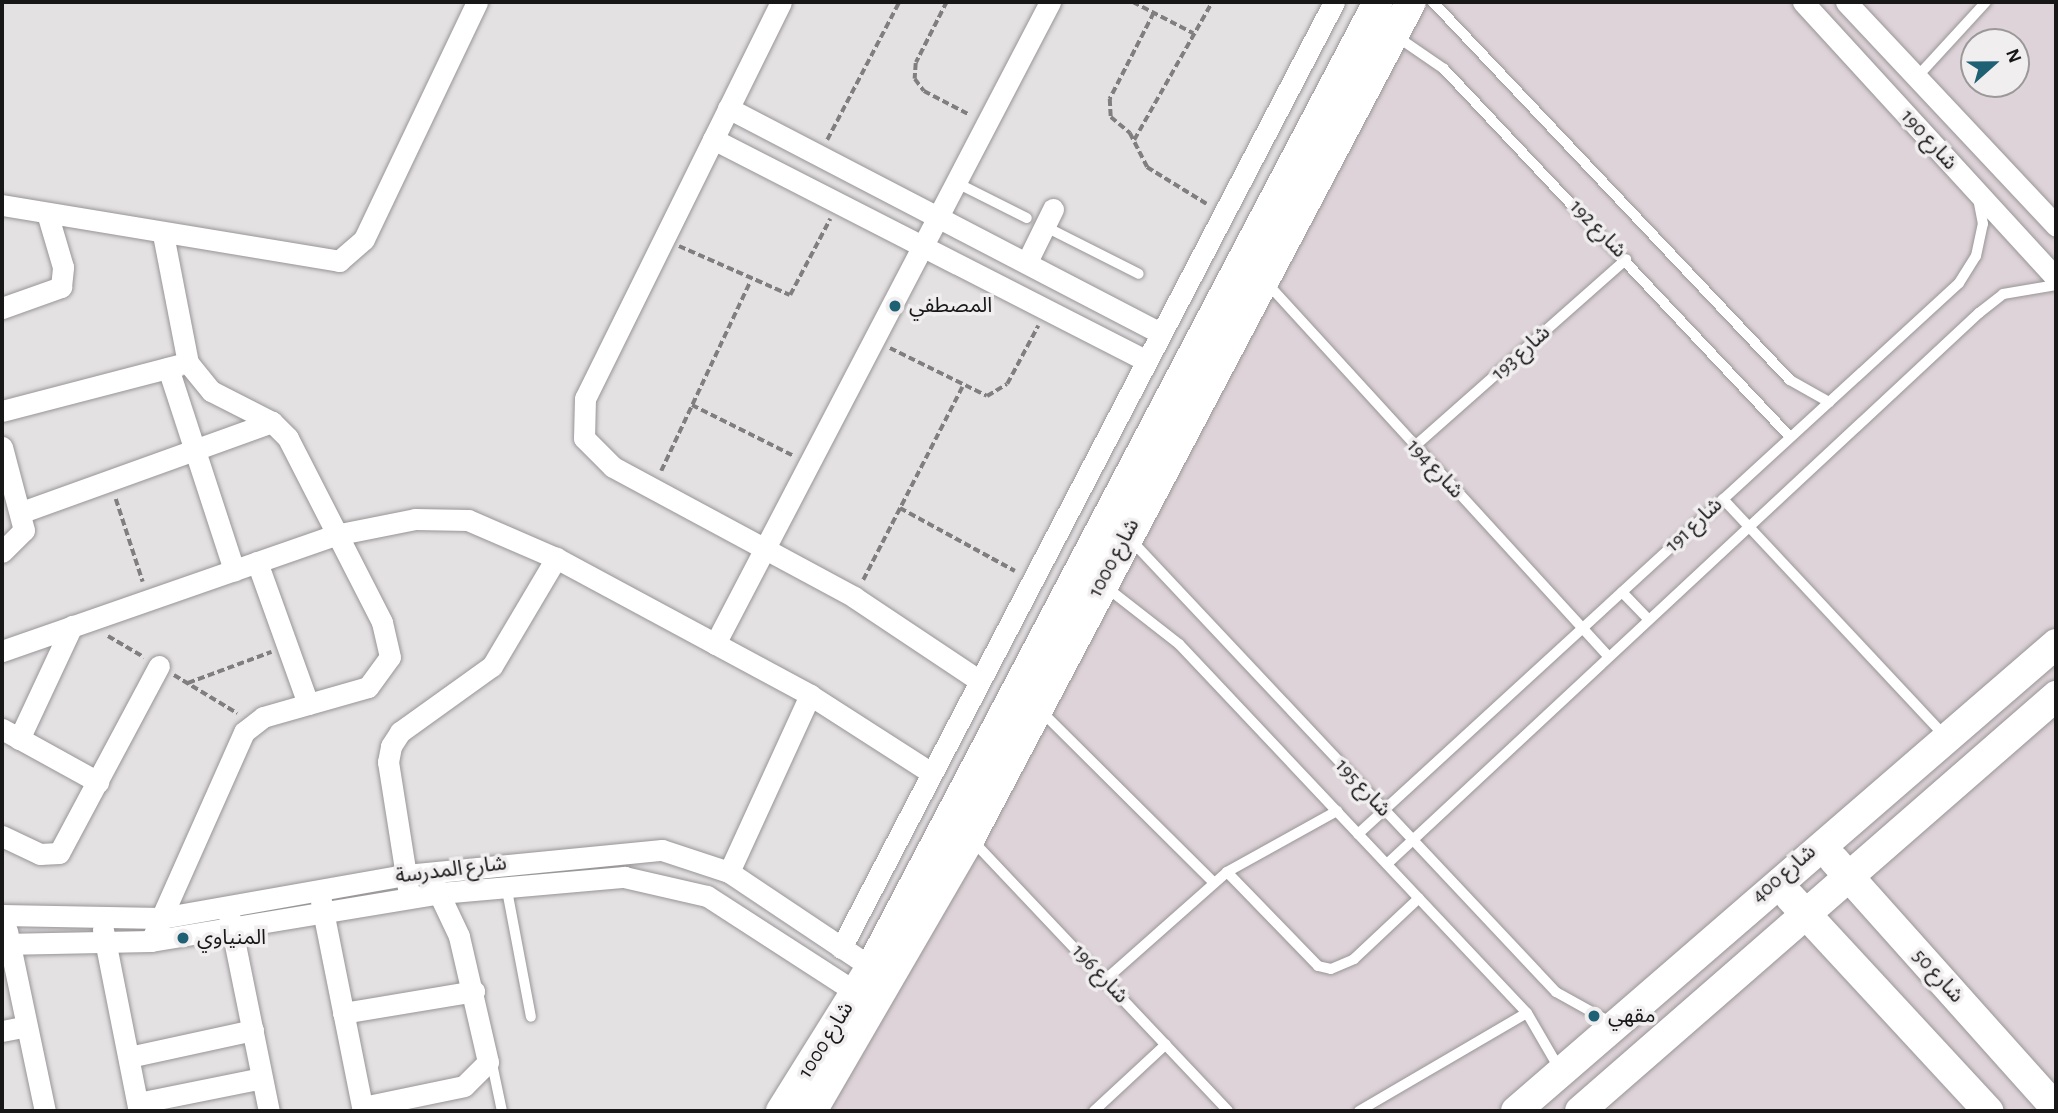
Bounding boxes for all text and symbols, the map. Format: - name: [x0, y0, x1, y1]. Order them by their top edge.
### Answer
- north arrow: [1960, 28, 2030, 98]
- text: N: [2002, 46, 2024, 66]
- street label: شارع 190: [1895, 105, 1963, 175]
- street label: شارع 192: [1564, 195, 1632, 263]
- place label: المصطفي: [909, 293, 992, 319]
- marker: المصطفي: [887, 298, 903, 314]
- street label: شارع 193: [1487, 320, 1555, 386]
- street label: شارع 194: [1401, 434, 1469, 504]
- street label: شارع 191: [1660, 492, 1728, 558]
- street label: شارع 1000: [1083, 515, 1145, 601]
- street label: شارع 195: [1330, 754, 1396, 822]
- street label: شارع 400: [1747, 839, 1821, 909]
- street label: شارع المدرسة: [394, 851, 508, 889]
- place label: المنياوي: [197, 925, 266, 951]
- marker: المنياوي: [175, 930, 191, 946]
- street label: شارع 196: [1066, 939, 1134, 1009]
- street label: شارع 50: [1907, 944, 1969, 1008]
- street label: شارع 1000: [793, 997, 859, 1083]
- place label: مقهي: [1608, 1003, 1656, 1029]
- marker: مقهي: [1586, 1008, 1602, 1024]

